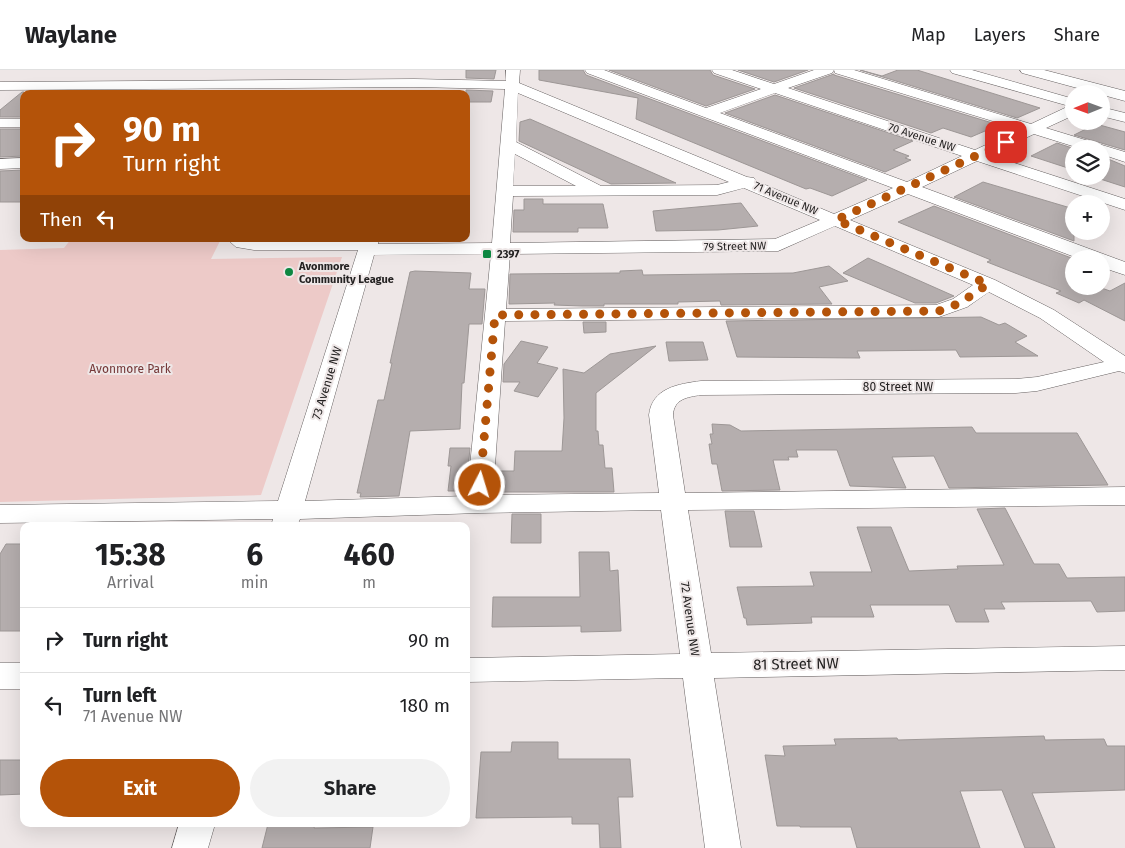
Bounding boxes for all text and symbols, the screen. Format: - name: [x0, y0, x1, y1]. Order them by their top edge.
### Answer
- text: Waylane: [25, 21, 117, 49]
- text: Map: [911, 24, 946, 46]
- text: Layers: [974, 24, 1026, 46]
- text: Share: [1054, 24, 1100, 46]
- north arrow: [1065, 85, 1110, 130]
- map controls: [1065, 85, 1110, 295]
- text: 90 m: [123, 108, 201, 150]
- icon: right: [40, 110, 105, 175]
- street label: 70 Avenue NW: [887, 121, 957, 154]
- pin: [985, 121, 1027, 163]
- icon: arrive: [992, 128, 1020, 156]
- button: layers: [1065, 140, 1110, 185]
- text: Turn right: [123, 150, 220, 177]
- street label: 71 Avenue NW: [752, 179, 820, 218]
- button: +: [1065, 195, 1110, 240]
- icon: left: [92, 205, 120, 233]
- text: Then: [40, 208, 82, 231]
- street label: 79 Street NW: [704, 239, 766, 254]
- marker: 2397: [481, 248, 493, 260]
- place label: 2397: [497, 248, 519, 261]
- button: −: [1065, 250, 1110, 295]
- place label: Avonmore Community League: [298, 260, 394, 286]
- marker: Avonmore Community League: [283, 266, 295, 278]
- street label: 73 Avenue NW: [309, 345, 345, 421]
- park label: Avonmore Park: [89, 362, 172, 376]
- street label: 80 Street NW: [863, 380, 933, 394]
- position arrow: [453, 458, 505, 510]
- text: 15:38: [95, 537, 166, 573]
- text: 6: [246, 537, 263, 573]
- text: 460: [344, 537, 395, 573]
- text: Arrival: [107, 573, 154, 592]
- text: min: [241, 573, 268, 592]
- text: m: [362, 573, 376, 592]
- street label: 72 Avenue NW: [678, 581, 702, 657]
- icon: right: [40, 626, 68, 654]
- text: Turn right: [83, 629, 168, 652]
- text: 90 m: [408, 629, 450, 652]
- street label: 81 Street NW: [753, 654, 840, 674]
- text: Turn left: [83, 684, 157, 707]
- icon: left: [40, 691, 68, 719]
- text: 180 m: [399, 694, 450, 717]
- text: 71 Avenue NW: [83, 707, 182, 726]
- button: Exit: [40, 759, 240, 817]
- button: Share: [250, 759, 450, 817]

